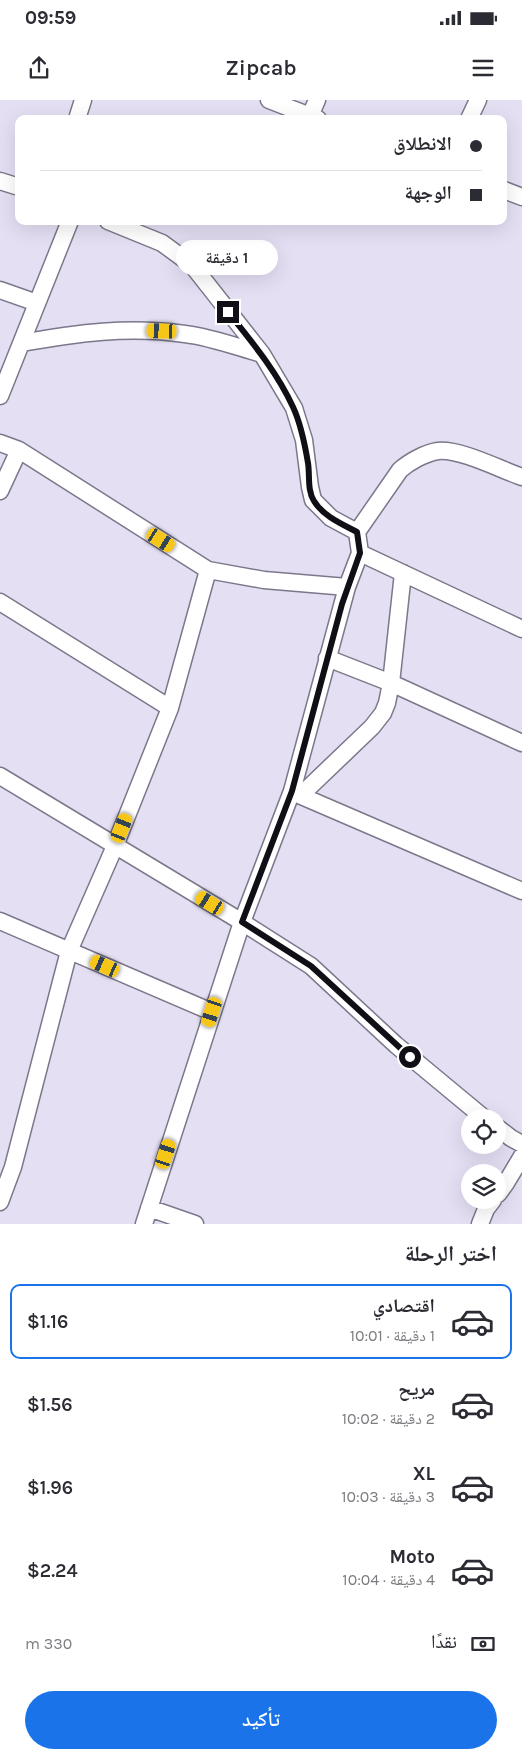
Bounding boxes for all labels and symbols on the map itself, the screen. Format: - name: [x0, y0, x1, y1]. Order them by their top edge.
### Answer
- callout: 1 دقيقة: [177, 240, 279, 274]
- route end: [217, 301, 239, 323]
- car: [146, 323, 177, 339]
- car: [144, 526, 177, 554]
- car: [109, 811, 134, 845]
- car: [193, 889, 226, 917]
- car: [88, 953, 121, 979]
- car: [200, 995, 223, 1029]
- route start: [399, 1046, 421, 1068]
- car: [154, 1137, 177, 1171]

